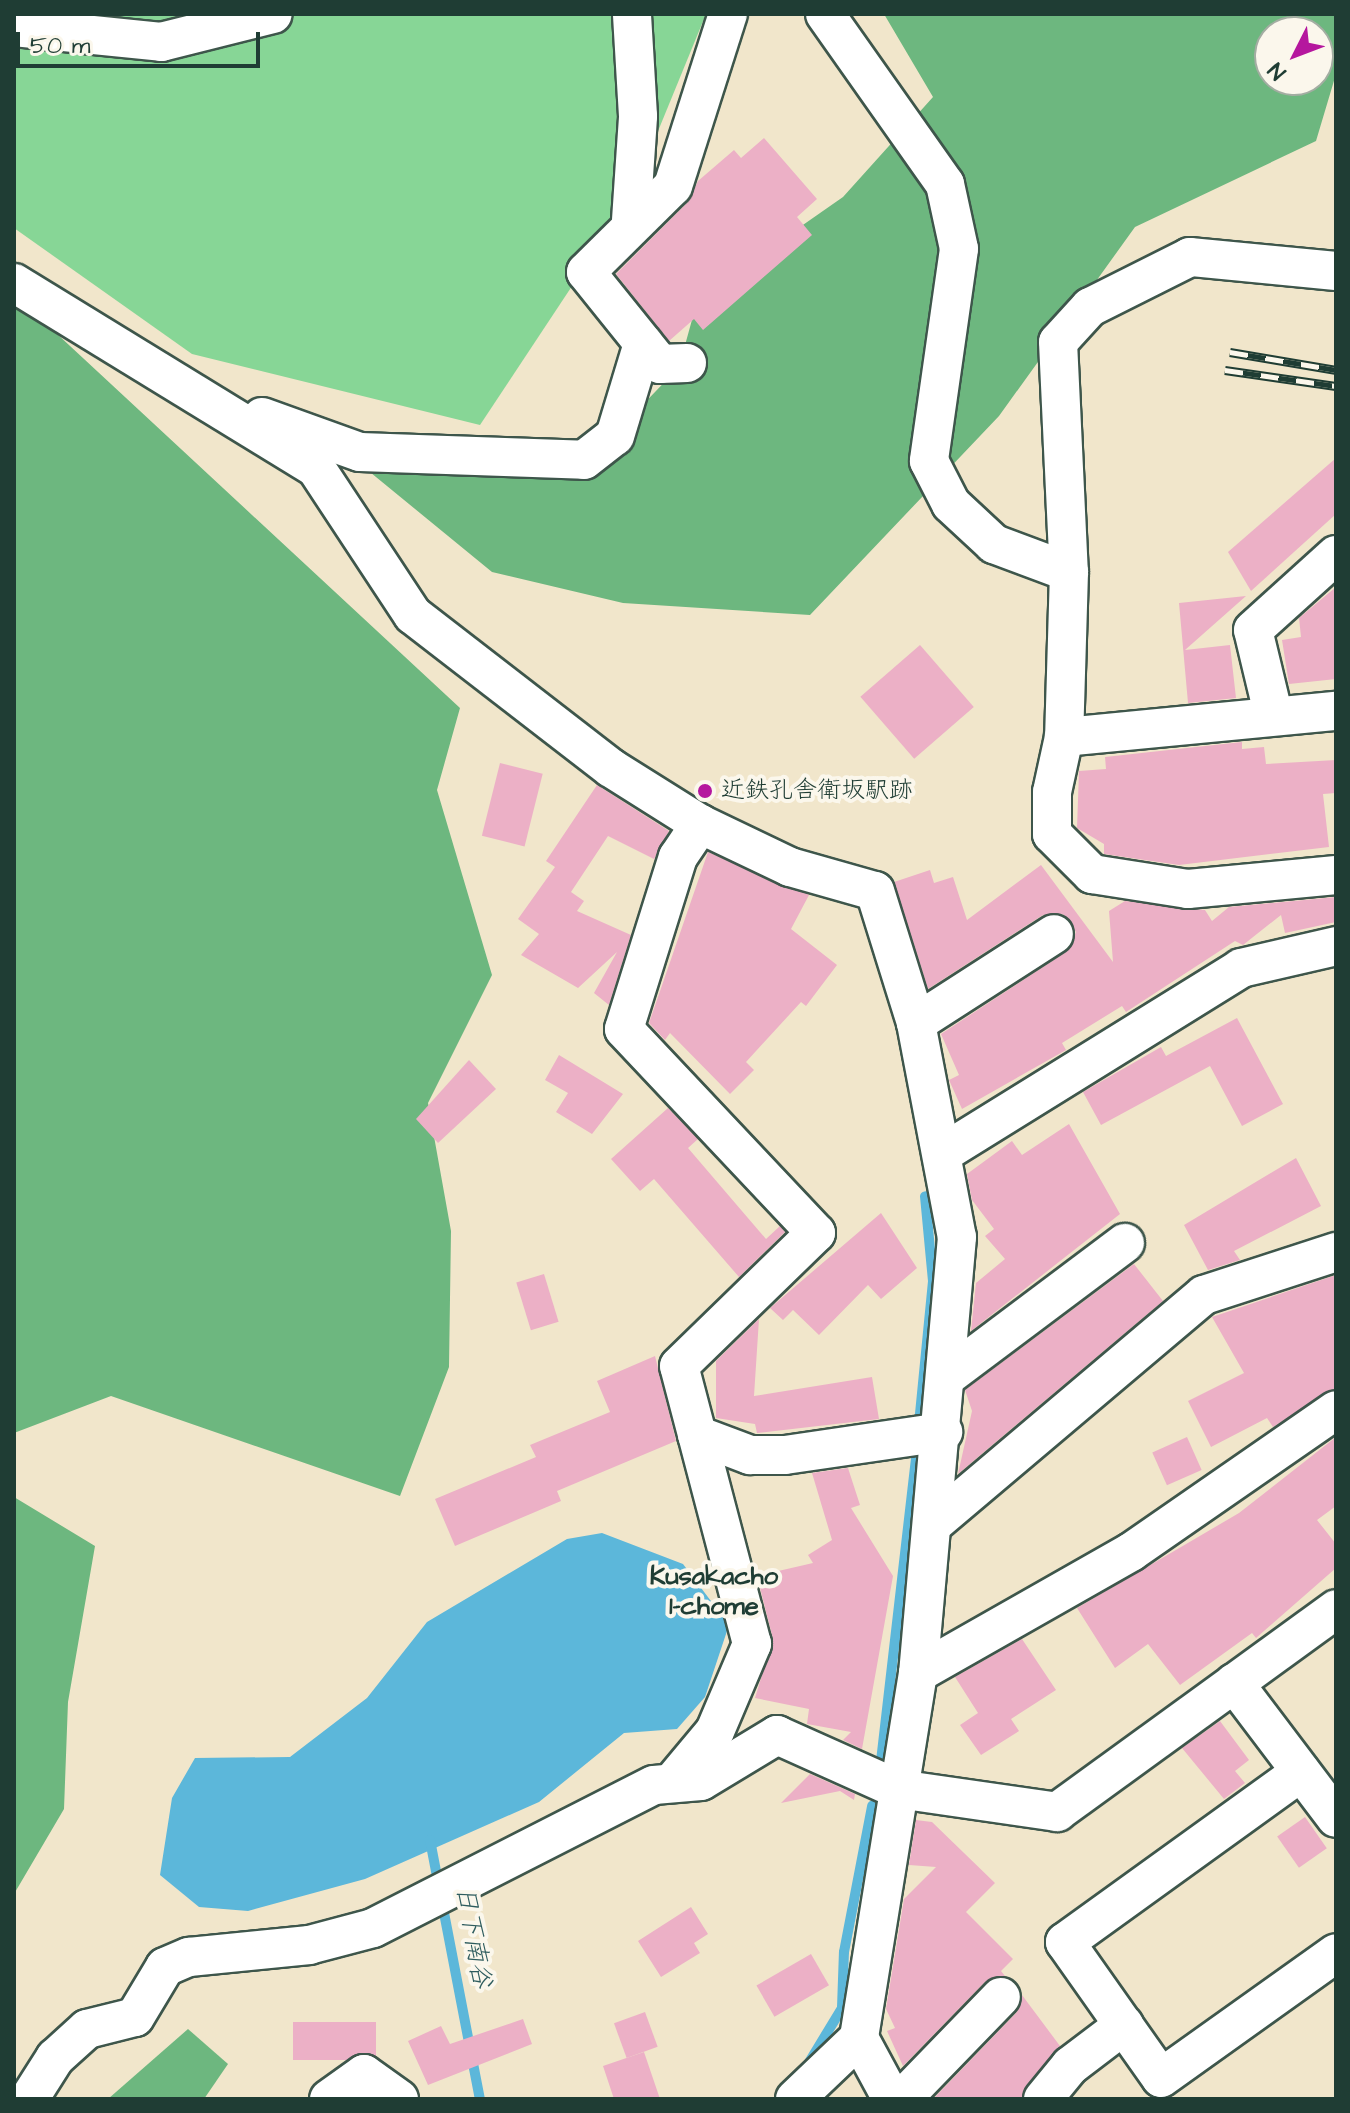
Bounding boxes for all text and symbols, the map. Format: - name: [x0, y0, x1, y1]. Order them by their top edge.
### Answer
- scale bar: [20, 16, 264, 66]
- north arrow: [1254, 16, 1334, 96]
- text: 50 m: [30, 29, 90, 63]
- text: N: [1261, 56, 1293, 87]
- place label: 近鉄孔舎衛坂駅跡: [721, 777, 913, 805]
- marker: 近鉄孔舎衛坂駅跡: [696, 782, 714, 800]
- district label: Kusakacho 1-chome: [650, 1561, 778, 1622]
- water label: 日下南谷: [449, 1883, 497, 1991]

